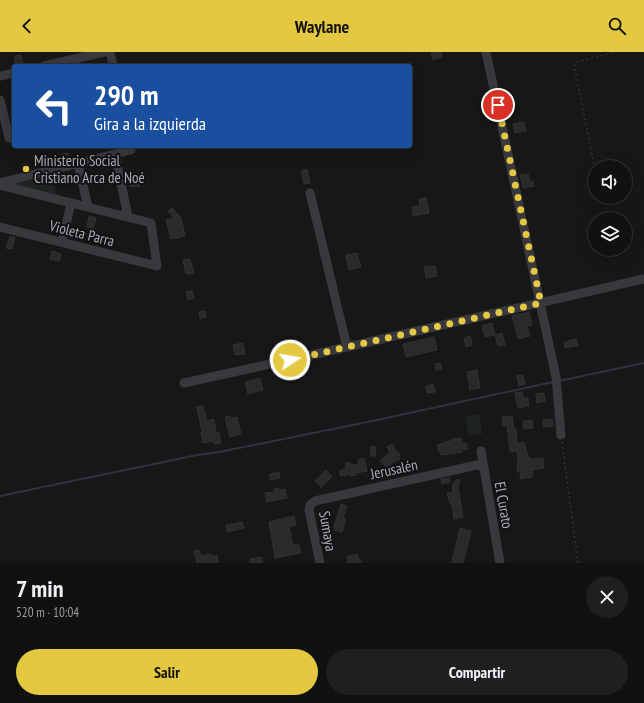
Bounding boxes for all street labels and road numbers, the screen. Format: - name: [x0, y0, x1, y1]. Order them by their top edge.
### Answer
- street label: Violeta Parra: [47, 216, 116, 250]
- street label: Jerusalén: [368, 455, 419, 483]
- street label: El Curato: [491, 480, 517, 530]
- street label: Sumaya: [315, 509, 341, 553]

